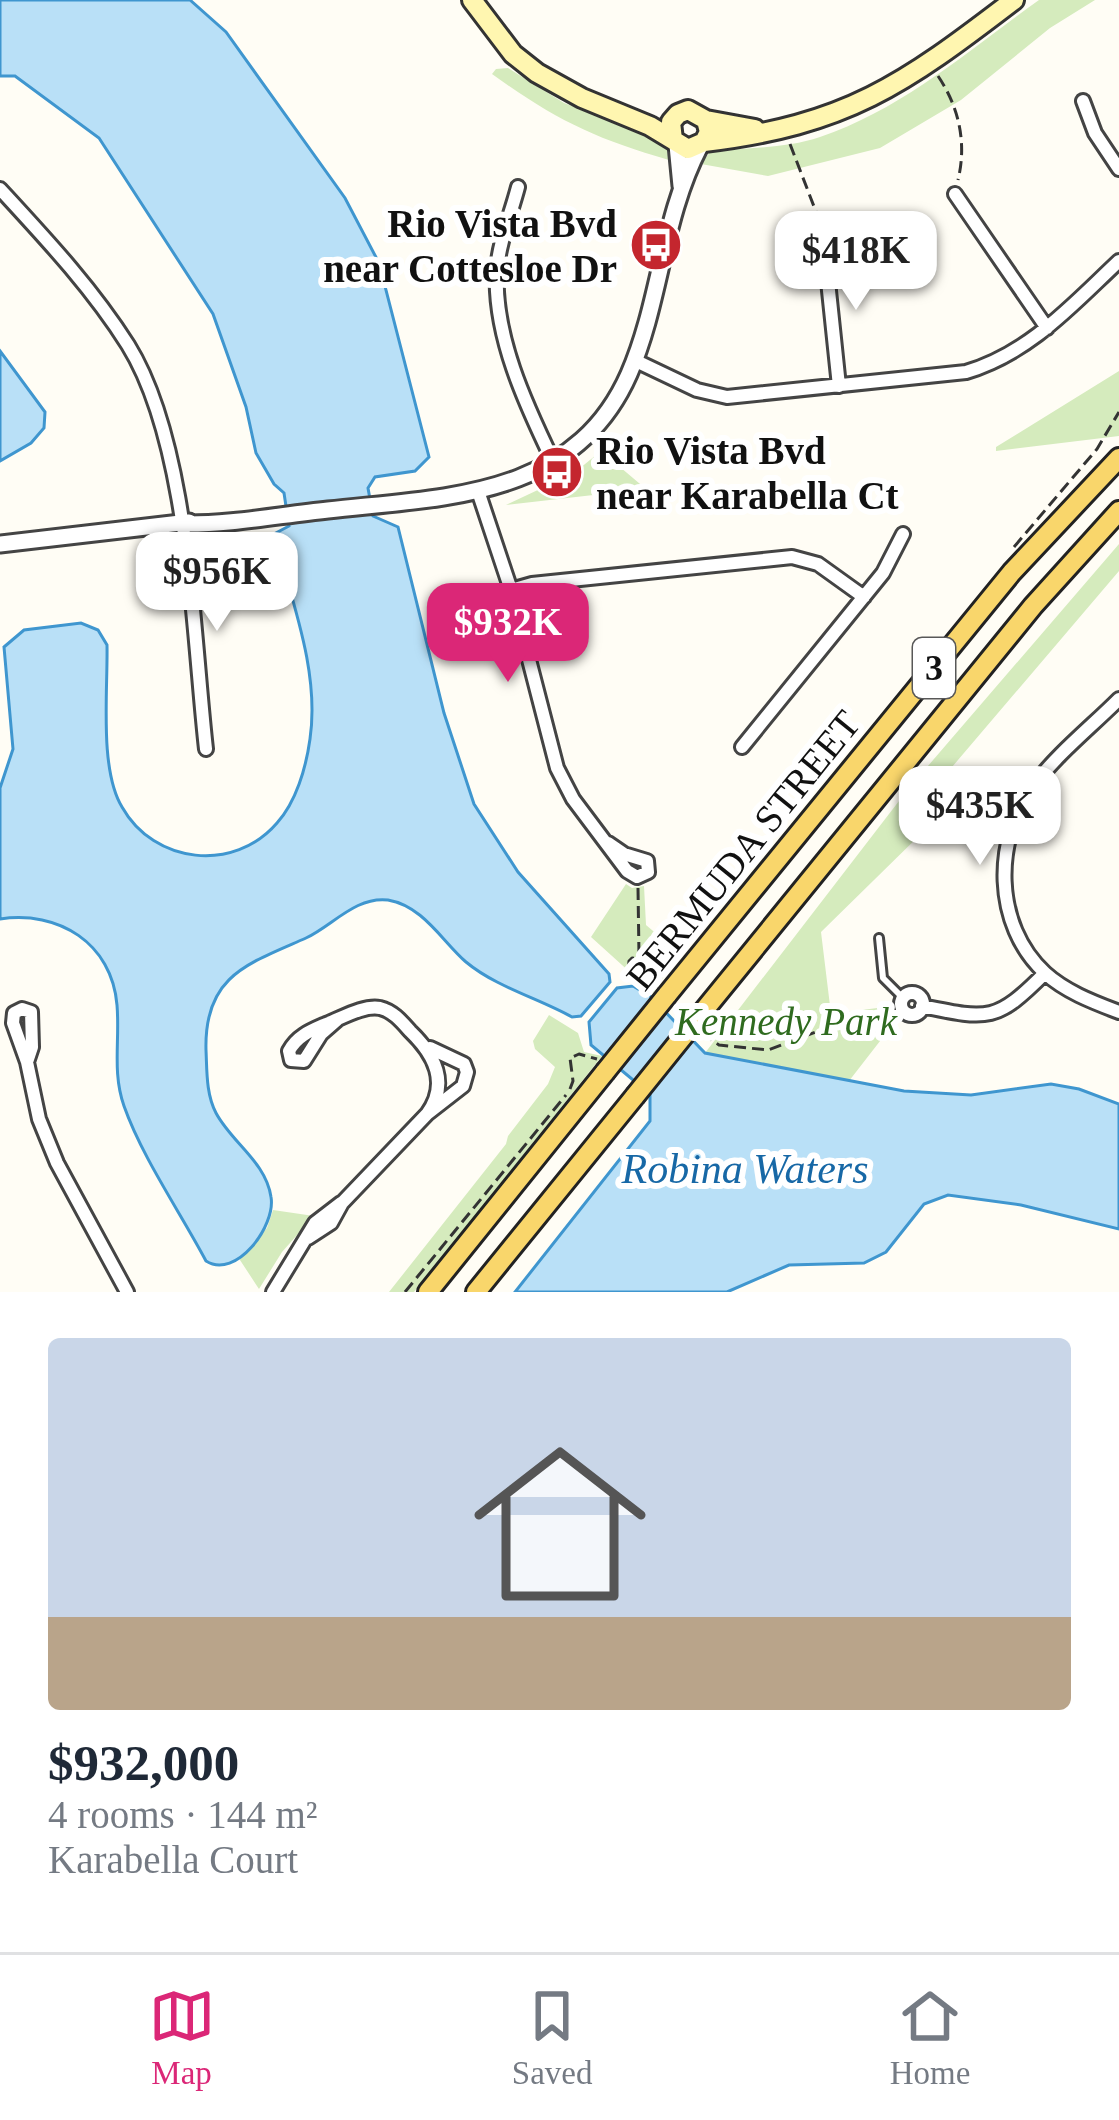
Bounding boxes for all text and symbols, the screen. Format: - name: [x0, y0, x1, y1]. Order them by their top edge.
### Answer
- place label: Rio Vista Bvd near Cottesloe Dr: [323, 202, 617, 290]
- pin: $418K: [772, 211, 940, 313]
- bus stop icon: Rio Vista Bvd near Cottesloe Dr: [628, 217, 684, 273]
- text: $418K: [802, 228, 910, 271]
- place label: Rio Vista Bvd near Karabella Ct: [596, 429, 899, 517]
- bus stop icon: Rio Vista Bvd near Karabella Ct: [529, 444, 585, 500]
- pin: $956K: [133, 532, 301, 634]
- text: $956K: [163, 549, 271, 592]
- pin: $932K: [424, 583, 592, 685]
- text: $932K: [454, 600, 562, 643]
- road number: 3: [913, 638, 955, 698]
- street label: BERMUDA STREET: [618, 702, 869, 998]
- pin: $435K: [896, 766, 1064, 868]
- text: $435K: [926, 783, 1034, 826]
- park label: Kennedy Park: [674, 1000, 898, 1044]
- water label: Robina Waters: [621, 1146, 868, 1192]
- icon: home: [452, 1416, 668, 1632]
- text: $932,000: [48, 1735, 239, 1791]
- text: 4 rooms · 144 m²: [48, 1793, 318, 1836]
- text: Karabella Court: [48, 1838, 298, 1881]
- tab: Map: [149, 1983, 215, 2092]
- tab: Saved: [512, 1983, 592, 2092]
- tab: Home: [890, 1983, 970, 2092]

